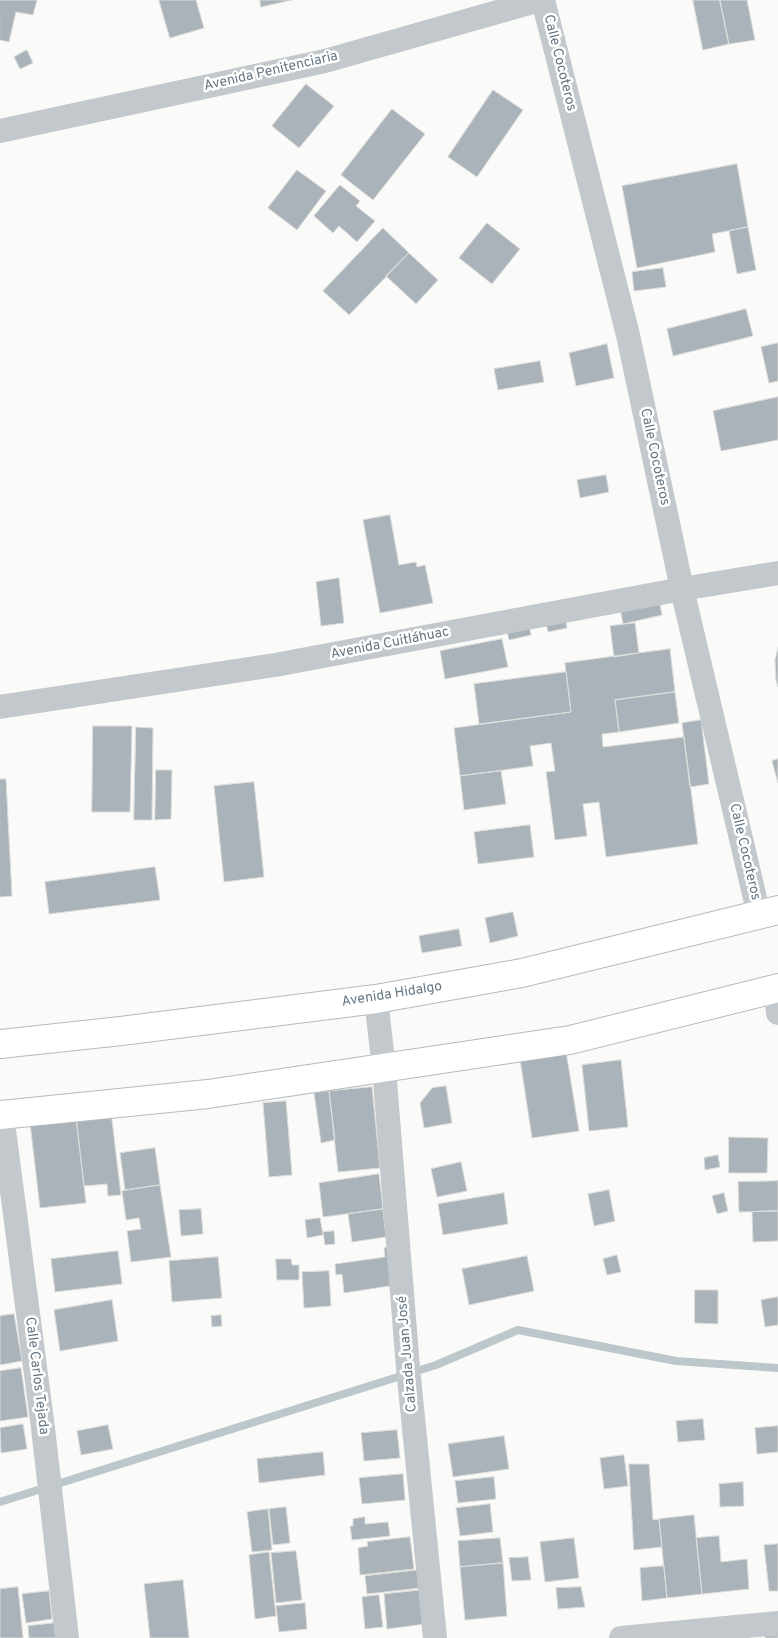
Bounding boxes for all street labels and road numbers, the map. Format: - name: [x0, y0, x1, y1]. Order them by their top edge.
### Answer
- street label: Calle Cocoteros: [539, 13, 579, 113]
- street label: Avenida Penitenciaria: [202, 48, 340, 96]
- street label: Calle Cocoteros: [636, 407, 672, 507]
- street label: Avenida Cuitláhuac: [329, 624, 451, 664]
- street label: Calle Cocoteros: [725, 802, 763, 902]
- street label: Avenida Hidalgo: [341, 979, 443, 1011]
- street label: Calzada Juan José: [395, 1295, 421, 1413]
- street label: Calle Carlos Tejada: [20, 1316, 52, 1436]

